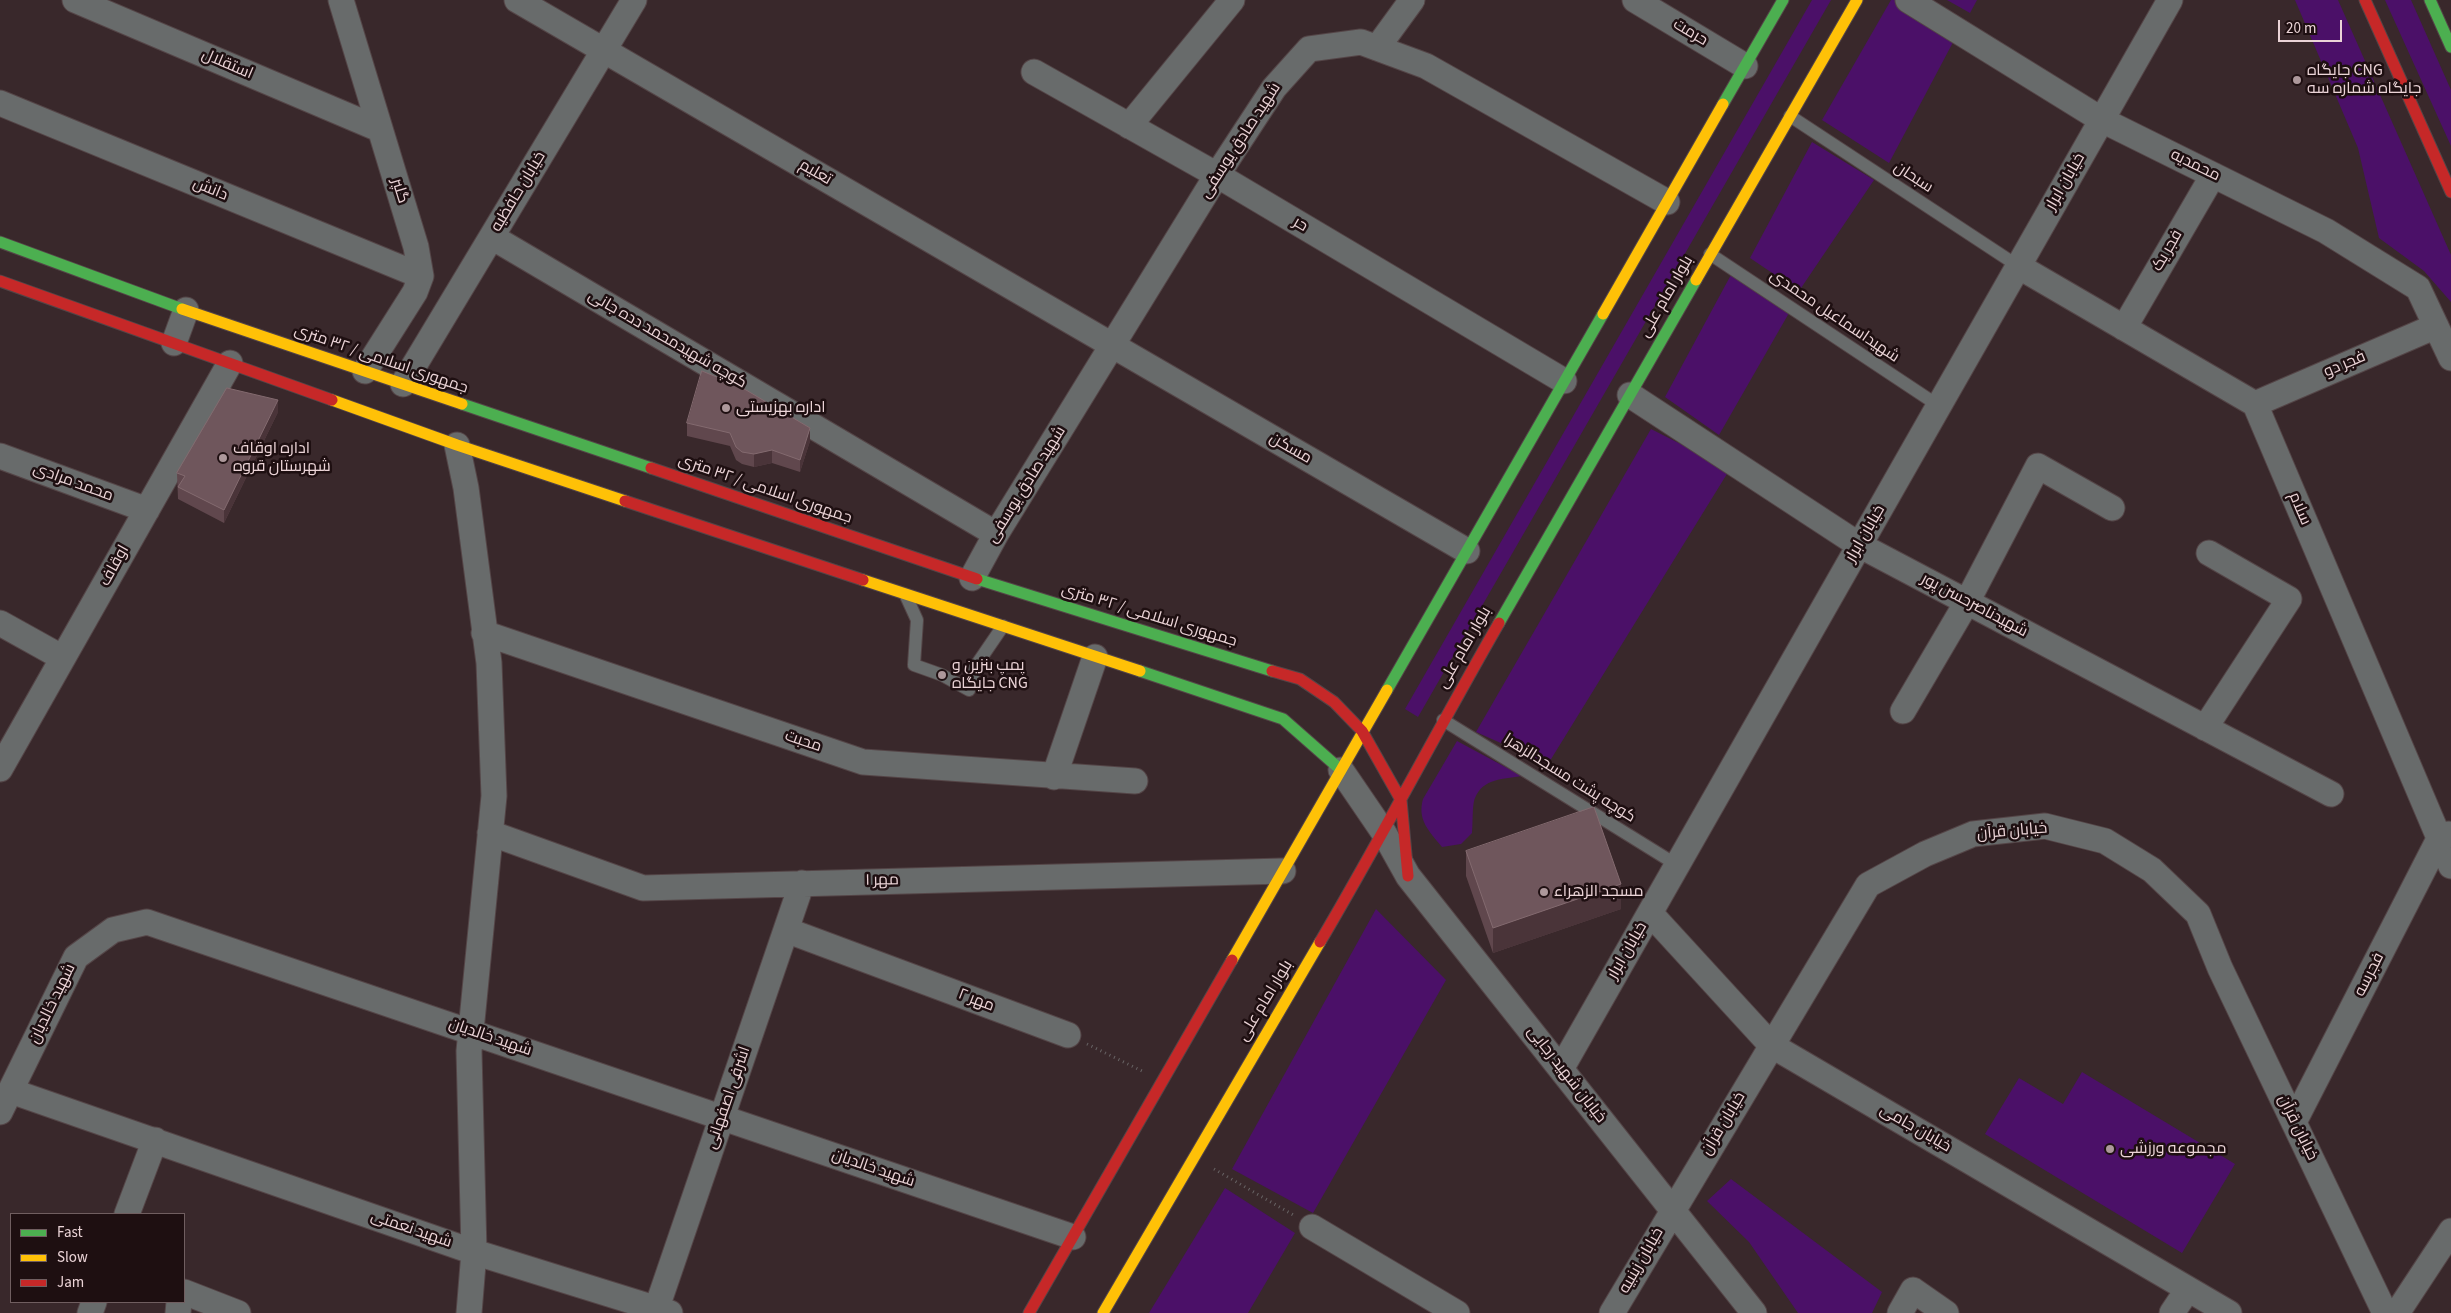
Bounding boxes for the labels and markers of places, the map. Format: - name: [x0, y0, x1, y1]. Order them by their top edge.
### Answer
- place label: جایگاه CNG جایگاه شماره سه: [2307, 61, 2421, 99]
- marker: جایگاه CNG جایگاه شماره سه: [2291, 74, 2303, 86]
- place label: اداره بهزیستی: [736, 398, 826, 418]
- marker: اداره بهزیستی: [720, 402, 732, 414]
- place label: اداره اوقاف شهرستان قروه: [233, 439, 331, 477]
- marker: اداره اوقاف شهرستان قروه: [217, 452, 229, 464]
- place label: پمپ بنزین و جایگاه CNG: [952, 656, 1028, 694]
- marker: پمپ بنزین و جایگاه CNG: [936, 669, 948, 681]
- place label: مسجد الزهراء: [1554, 882, 1643, 902]
- marker: مسجد الزهراء: [1538, 886, 1550, 898]
- place label: مجموعه ورزشی: [2120, 1139, 2226, 1159]
- marker: مجموعه ورزشی: [2104, 1143, 2116, 1155]

